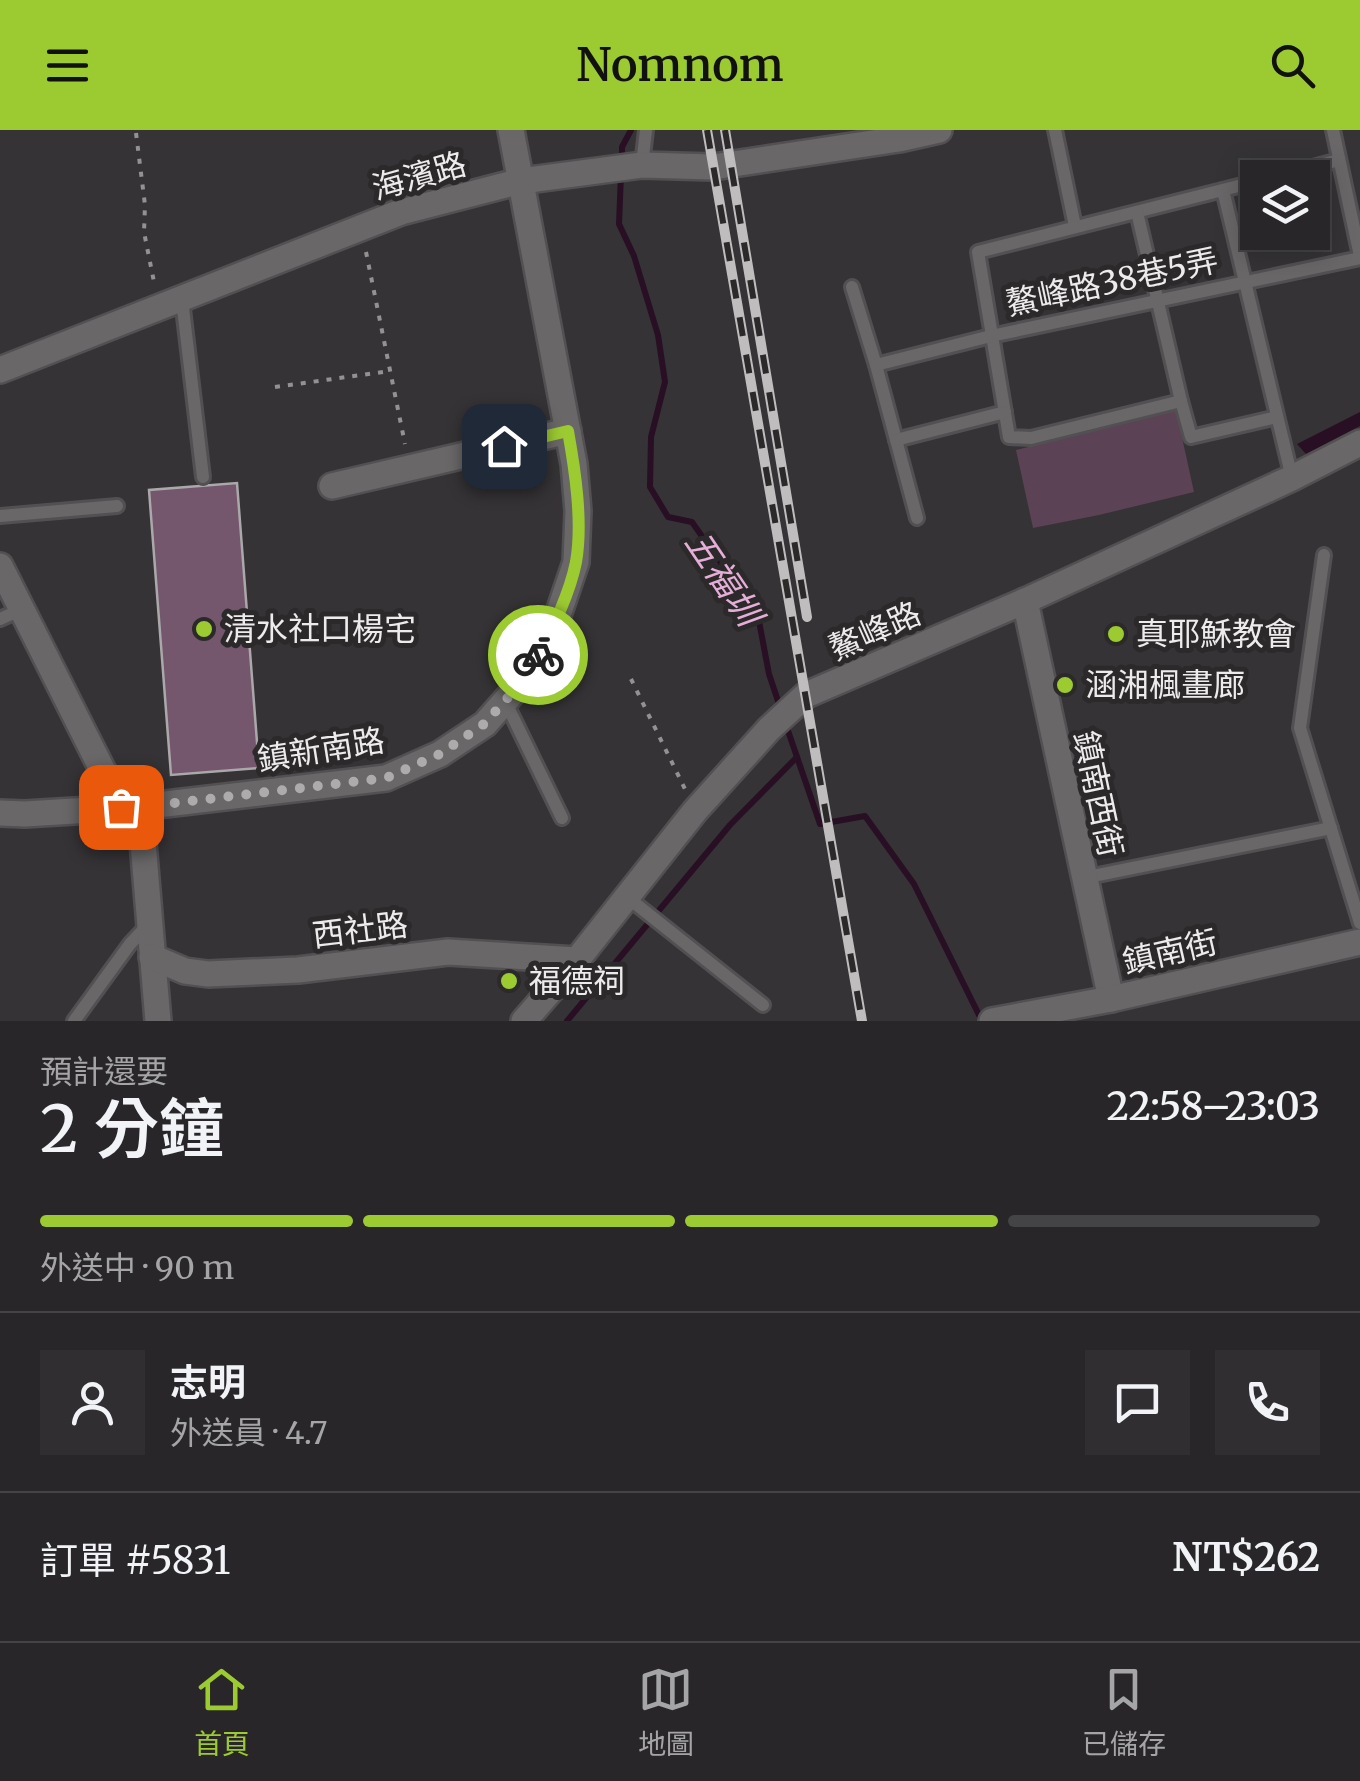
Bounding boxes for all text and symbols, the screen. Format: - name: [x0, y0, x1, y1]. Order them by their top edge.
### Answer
- text: Nomnom: [576, 37, 784, 93]
- icon: menu: [40, 38, 95, 93]
- icon: search: [1265, 38, 1320, 93]
- street label: 海濱路: [367, 144, 471, 208]
- map controls: [1240, 160, 1330, 250]
- button: layers: [1240, 160, 1330, 250]
- street label: 鰲峰路38巷5弄: [1002, 240, 1222, 324]
- pin: [462, 404, 547, 489]
- icon: home: [477, 419, 532, 474]
- water label: 五福圳: [675, 522, 773, 638]
- street label: 鰲峰路: [823, 593, 927, 669]
- courier: [488, 605, 588, 705]
- place label: 清水社口楊宅: [224, 609, 416, 649]
- place label: 真耶穌教會: [1136, 614, 1296, 654]
- marker: 清水社口楊宅: [193, 618, 215, 640]
- marker: 真耶穌教會: [1105, 623, 1127, 645]
- icon: bike: [511, 628, 566, 683]
- place label: 涵湘楓畫廊: [1085, 665, 1245, 705]
- marker: 涵湘楓畫廊: [1054, 674, 1076, 696]
- street label: 鎮新南路: [255, 720, 387, 780]
- street label: 鎮南西街: [1065, 727, 1131, 861]
- pin: [79, 765, 164, 850]
- icon: bag: [94, 780, 149, 835]
- street label: 西社路: [310, 904, 410, 956]
- street label: 鎮南街: [1119, 922, 1221, 982]
- place label: 福德祠: [529, 961, 625, 1001]
- marker: 福德祠: [498, 970, 520, 992]
- text: 預計還要: [40, 1052, 168, 1092]
- text: 22:58–23:03: [1107, 1083, 1320, 1130]
- text: 2 分鐘: [40, 1088, 224, 1170]
- text: 外送中 · 90 m: [40, 1248, 234, 1288]
- button: person: [40, 1350, 145, 1455]
- button: chat: [1085, 1350, 1190, 1455]
- button: phone: [1215, 1350, 1320, 1455]
- text: 志明: [170, 1359, 246, 1406]
- text: 外送員 · 4.7: [170, 1413, 327, 1453]
- text: NT$262: [1172, 1534, 1320, 1581]
- text: 訂單 #5831: [40, 1537, 231, 1584]
- tab: 首頁: [194, 1662, 250, 1762]
- tab: 地圖: [638, 1662, 694, 1762]
- tab: 已儲存: [1082, 1662, 1166, 1762]

